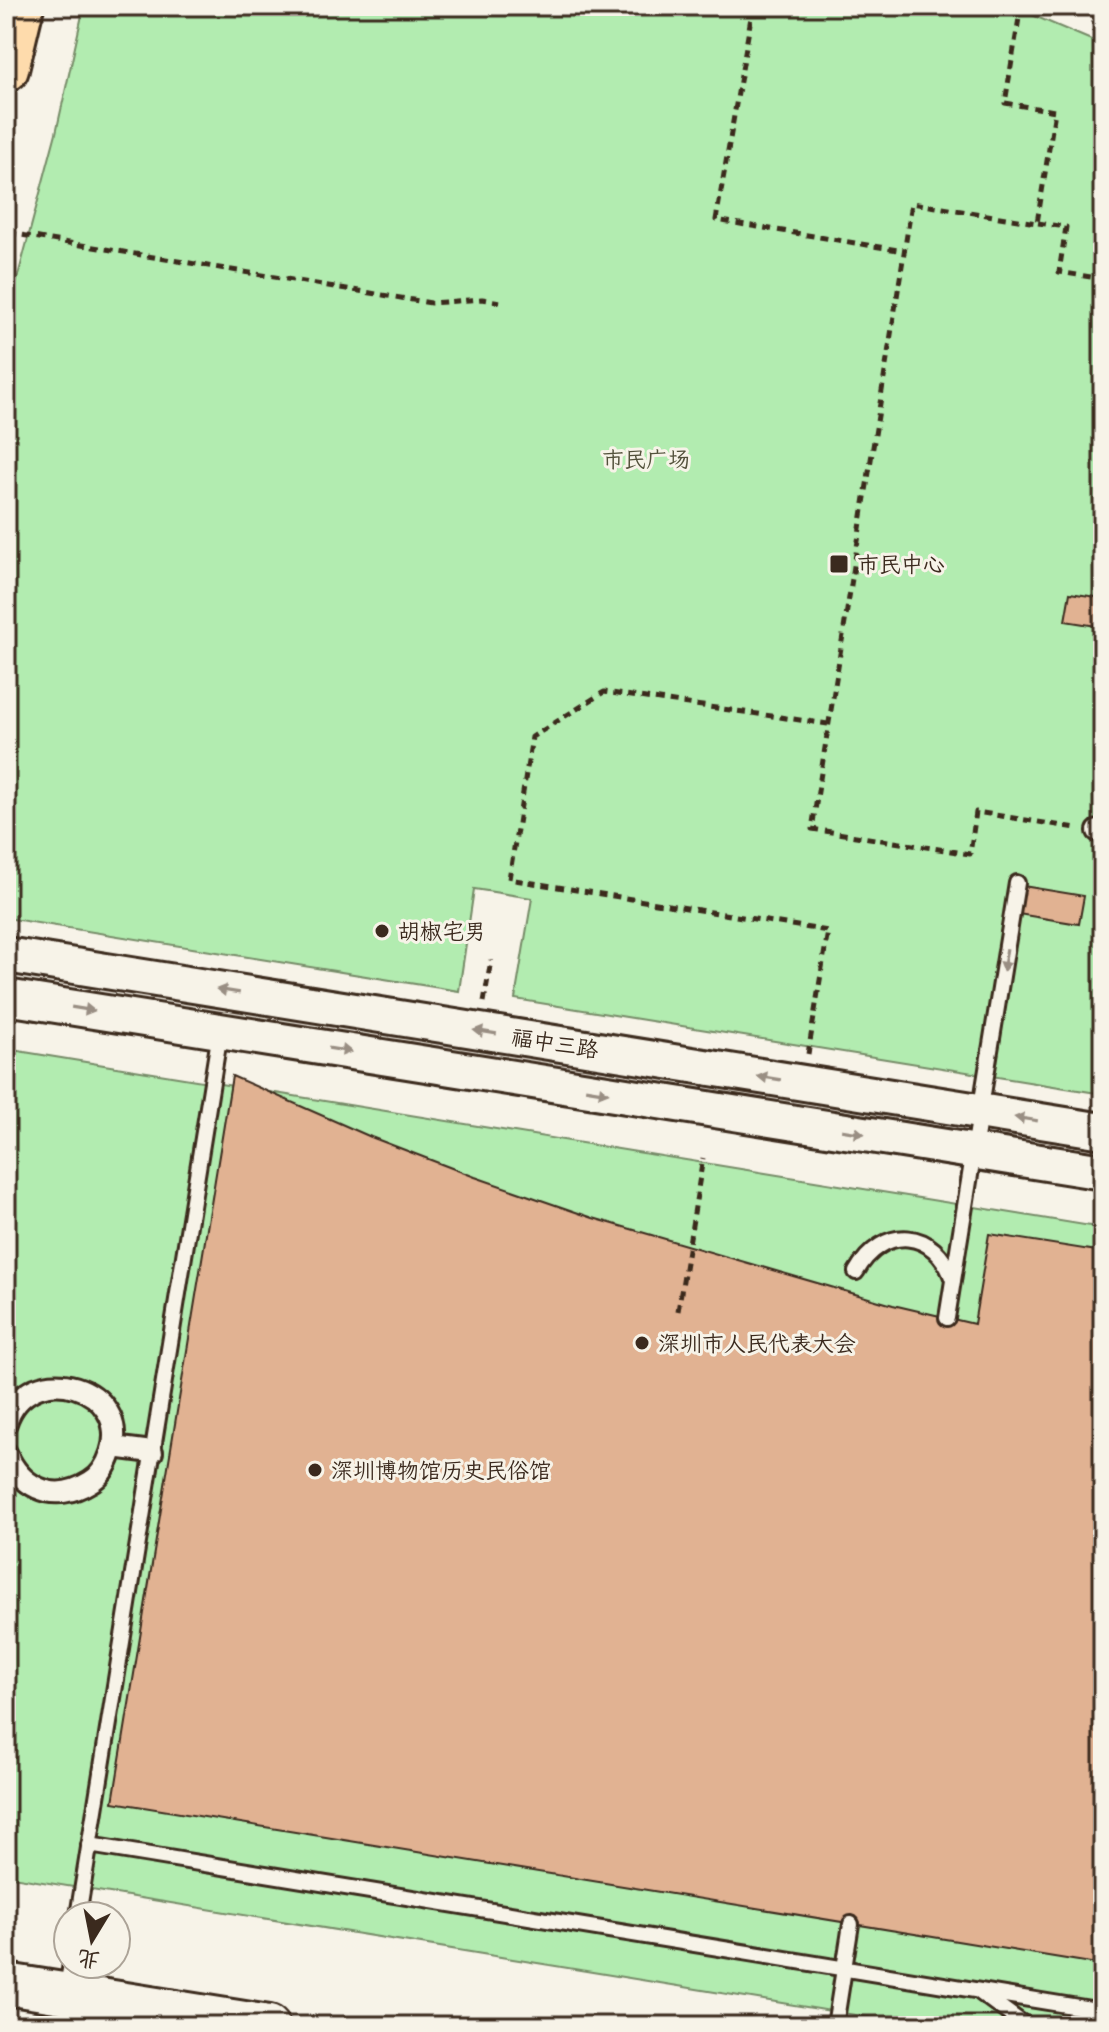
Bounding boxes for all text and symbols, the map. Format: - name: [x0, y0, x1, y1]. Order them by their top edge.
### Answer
- park label: 市民广场: [602, 444, 690, 473]
- place label: 市民中心: [857, 549, 945, 578]
- marker: 市民中心: [828, 553, 850, 575]
- place label: 胡椒宅男: [398, 916, 486, 945]
- marker: 胡椒宅男: [373, 922, 391, 940]
- one-way arrow: [998, 947, 1010, 972]
- one-way arrow: [215, 984, 240, 997]
- one-way arrow: [71, 1004, 96, 1016]
- street label: 福中三路: [509, 1021, 601, 1064]
- one-way arrow: [472, 1025, 497, 1038]
- one-way arrow: [328, 1044, 353, 1057]
- one-way arrow: [756, 1071, 781, 1083]
- one-way arrow: [584, 1086, 609, 1098]
- one-way arrow: [1013, 1112, 1038, 1125]
- one-way arrow: [841, 1127, 866, 1139]
- place label: 深圳市人民代表大会: [658, 1328, 856, 1357]
- marker: 深圳市人民代表大会: [633, 1334, 651, 1352]
- place label: 深圳博物馆历史民俗馆: [331, 1455, 551, 1484]
- marker: 深圳博物馆历史民俗馆: [306, 1461, 324, 1479]
- north arrow: [52, 1900, 132, 1980]
- text: 北: [75, 1944, 102, 1976]

